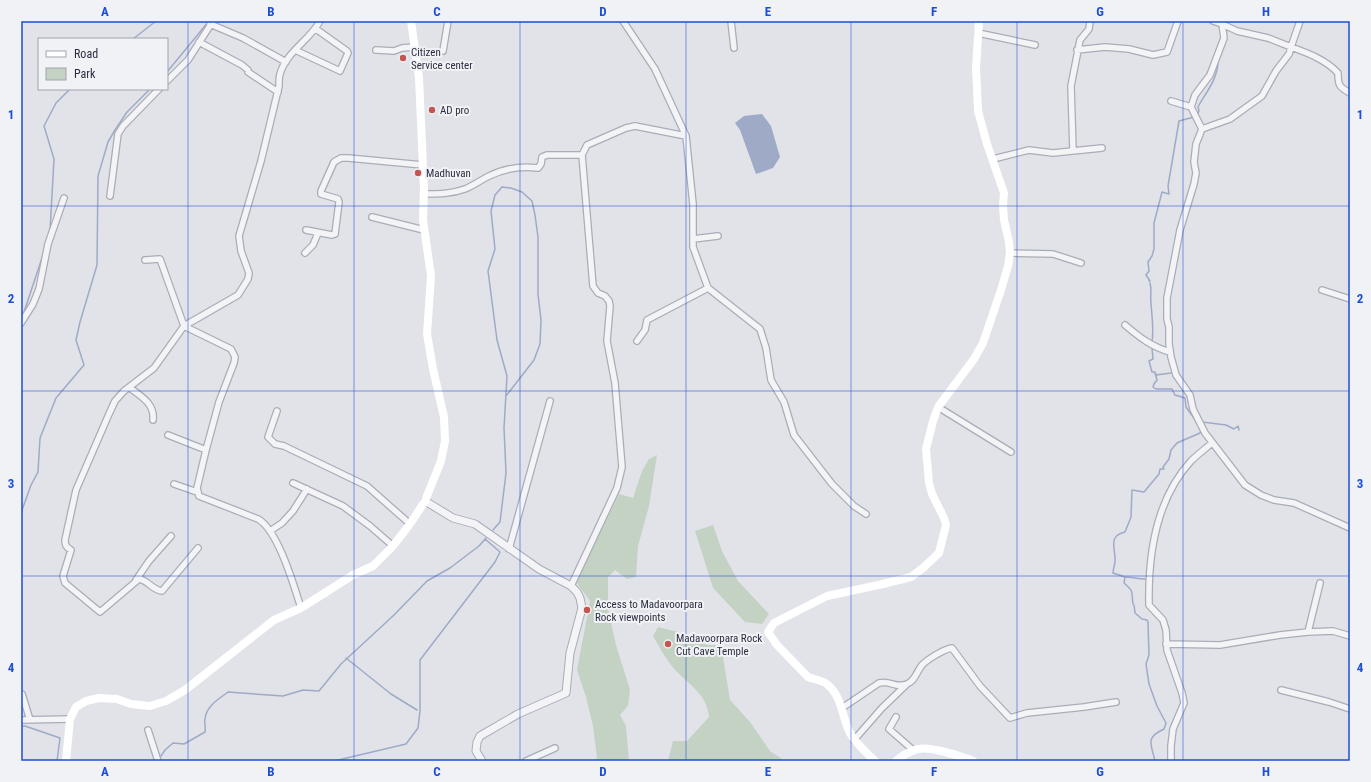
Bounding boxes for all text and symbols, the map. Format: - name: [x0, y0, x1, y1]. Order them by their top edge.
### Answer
- text: A: [101, 4, 109, 19]
- text: B: [267, 4, 275, 19]
- text: C: [433, 4, 441, 19]
- text: D: [599, 4, 607, 19]
- text: E: [765, 4, 772, 19]
- text: F: [931, 4, 937, 19]
- text: G: [1096, 4, 1104, 19]
- text: H: [1262, 4, 1270, 19]
- legend: [38, 38, 168, 90]
- place label: Citizen Service center: [411, 46, 473, 72]
- text: Road: [74, 47, 98, 61]
- marker: Citizen Service center: [398, 53, 408, 63]
- text: Park: [74, 67, 96, 81]
- place label: AD pro: [440, 104, 470, 117]
- marker: AD pro: [427, 105, 437, 115]
- text: 1: [8, 107, 14, 122]
- text: 1: [1357, 107, 1363, 122]
- place label: Madhuvan: [426, 167, 471, 180]
- marker: Madhuvan: [413, 168, 423, 178]
- text: 2: [8, 291, 15, 306]
- text: 2: [1357, 291, 1364, 306]
- text: 3: [8, 476, 14, 491]
- text: 3: [1357, 476, 1363, 491]
- place label: Access to Madavoorpara Rock viewpoints: [595, 598, 703, 624]
- marker: Access to Madavoorpara Rock viewpoints: [582, 605, 592, 615]
- place label: Madavoorpara Rock Cut Cave Temple: [676, 632, 762, 658]
- marker: Madavoorpara Rock Cut Cave Temple: [663, 639, 673, 649]
- text: 4: [8, 660, 15, 675]
- text: 4: [1357, 660, 1364, 675]
- text: A: [101, 764, 109, 779]
- text: B: [267, 764, 275, 779]
- text: C: [433, 764, 441, 779]
- text: D: [599, 764, 607, 779]
- text: E: [765, 764, 772, 779]
- text: F: [931, 764, 937, 779]
- text: G: [1096, 764, 1104, 779]
- text: H: [1262, 764, 1270, 779]

